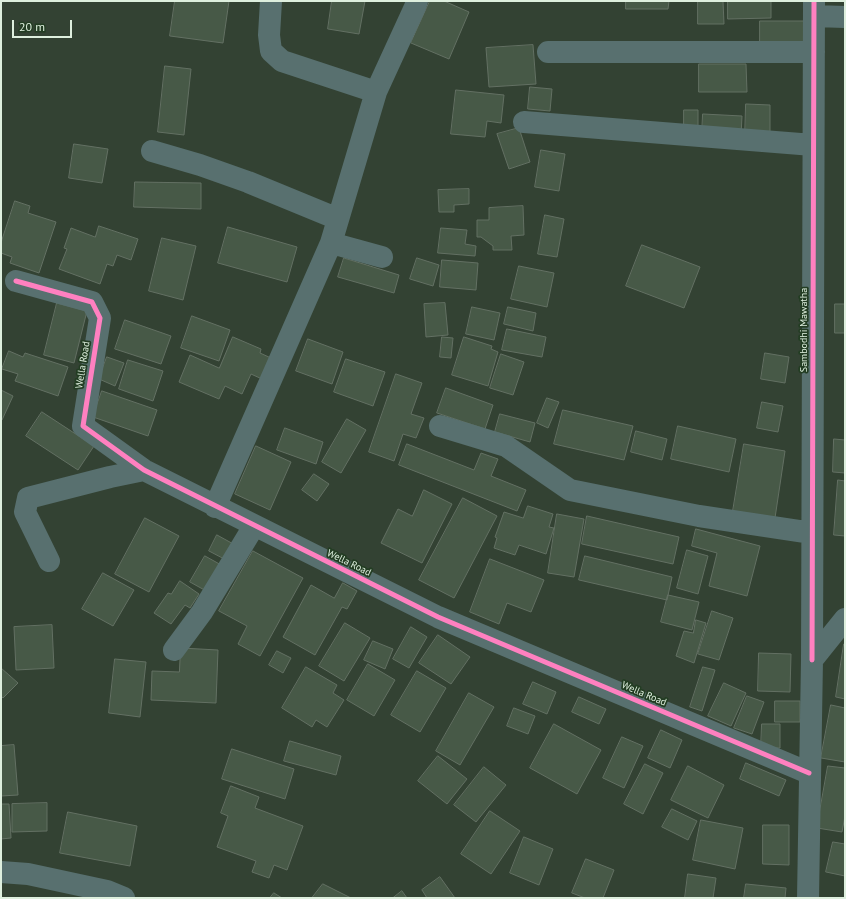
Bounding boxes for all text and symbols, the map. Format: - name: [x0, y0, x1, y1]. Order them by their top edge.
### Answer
- scale bar: [14, 12, 74, 38]
- text: 20 m: [19, 19, 45, 34]
- street label: Sambodhi Mawatha: [798, 288, 810, 372]
- street label: Wella Road: [73, 341, 93, 389]
- street label: Wella Road: [325, 547, 373, 579]
- street label: Wella Road: [620, 679, 668, 709]

